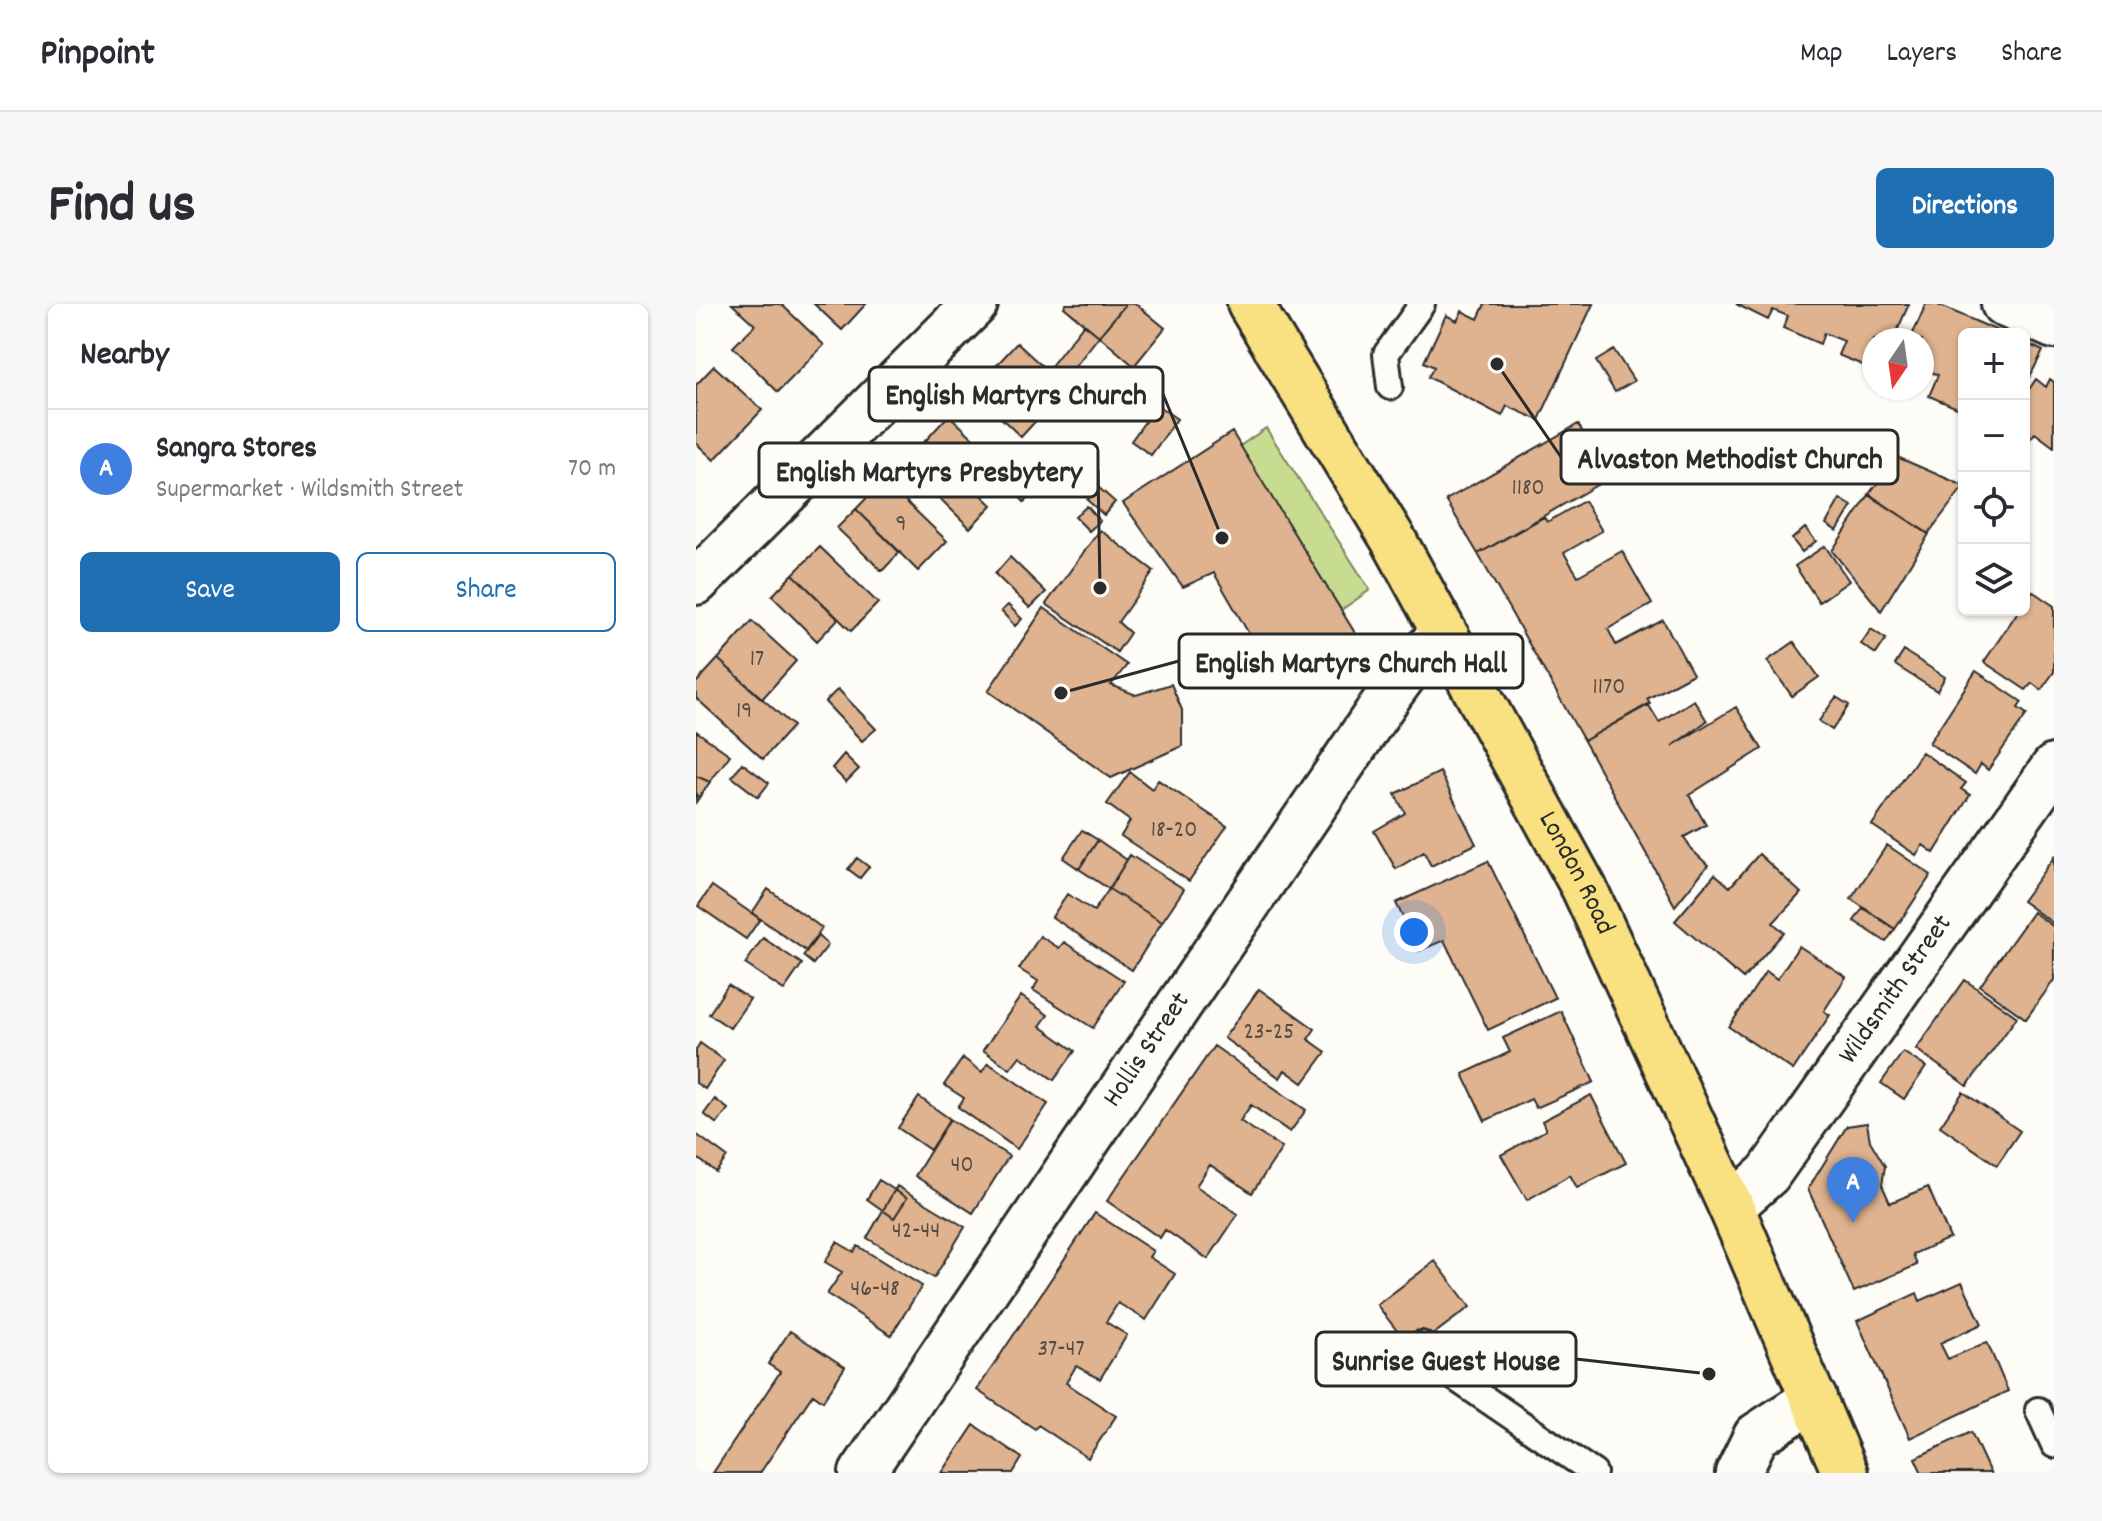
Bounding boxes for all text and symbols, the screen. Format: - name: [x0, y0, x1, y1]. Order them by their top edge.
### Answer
- text: Pinpoint: [40, 28, 155, 83]
- text: Map: [1800, 35, 1843, 75]
- text: Layers: [1887, 35, 1957, 75]
- text: Share: [2001, 35, 2062, 75]
- text: Find us: [48, 168, 196, 248]
- button: Directions: [1876, 168, 2054, 248]
- north arrow: [1862, 328, 1934, 400]
- map controls: [1958, 328, 2030, 616]
- button: +: [1958, 328, 2030, 400]
- text: Nearby: [80, 332, 169, 381]
- callout: English Martyrs Church: [869, 367, 1163, 421]
- text: English Martyrs Church: [885, 377, 1147, 420]
- button: −: [1958, 400, 2030, 472]
- text: Sangra Stores: [156, 429, 317, 472]
- callout: Alvaston Methodist Church: [1561, 430, 1898, 484]
- text: Alvaston Methodist Church: [1577, 441, 1883, 484]
- callout: English Martyrs Presbytery: [759, 443, 1098, 497]
- text: A: [99, 451, 113, 488]
- text: 70 m: [568, 451, 616, 488]
- text: English Martyrs Presbytery: [776, 454, 1084, 497]
- text: Supermarket · Wildsmith Street: [156, 472, 463, 509]
- house number: 1180: [1511, 472, 1545, 506]
- button: locate: [1958, 472, 2030, 544]
- house number: 9: [896, 508, 907, 542]
- button: layers: [1958, 544, 2030, 616]
- button: Save: [80, 552, 340, 632]
- button: Share: [356, 552, 616, 632]
- callout: English Martyrs Church Hall: [1179, 634, 1523, 688]
- house number: 17: [750, 643, 764, 677]
- text: English Martyrs Church Hall: [1195, 645, 1508, 688]
- house number: 1170: [1593, 671, 1625, 705]
- house number: 19: [736, 695, 752, 729]
- street label: London Road: [1526, 805, 1623, 942]
- house number: 18-20: [1151, 814, 1197, 848]
- street label: Wildsmith Street: [1830, 907, 1964, 1073]
- your location: [1394, 912, 1434, 952]
- street label: Hollis Street: [1095, 985, 1202, 1117]
- house number: 23-25: [1244, 1016, 1294, 1050]
- house number: 40: [950, 1149, 974, 1183]
- pin: A: [1827, 1157, 1879, 1223]
- house number: 42-44: [892, 1215, 940, 1249]
- house number: 46-48: [850, 1273, 900, 1307]
- callout: Sunrise Guest House: [1316, 1332, 1576, 1386]
- house number: 37-47: [1037, 1333, 1085, 1367]
- text: Sunrise Guest House: [1332, 1343, 1560, 1386]

